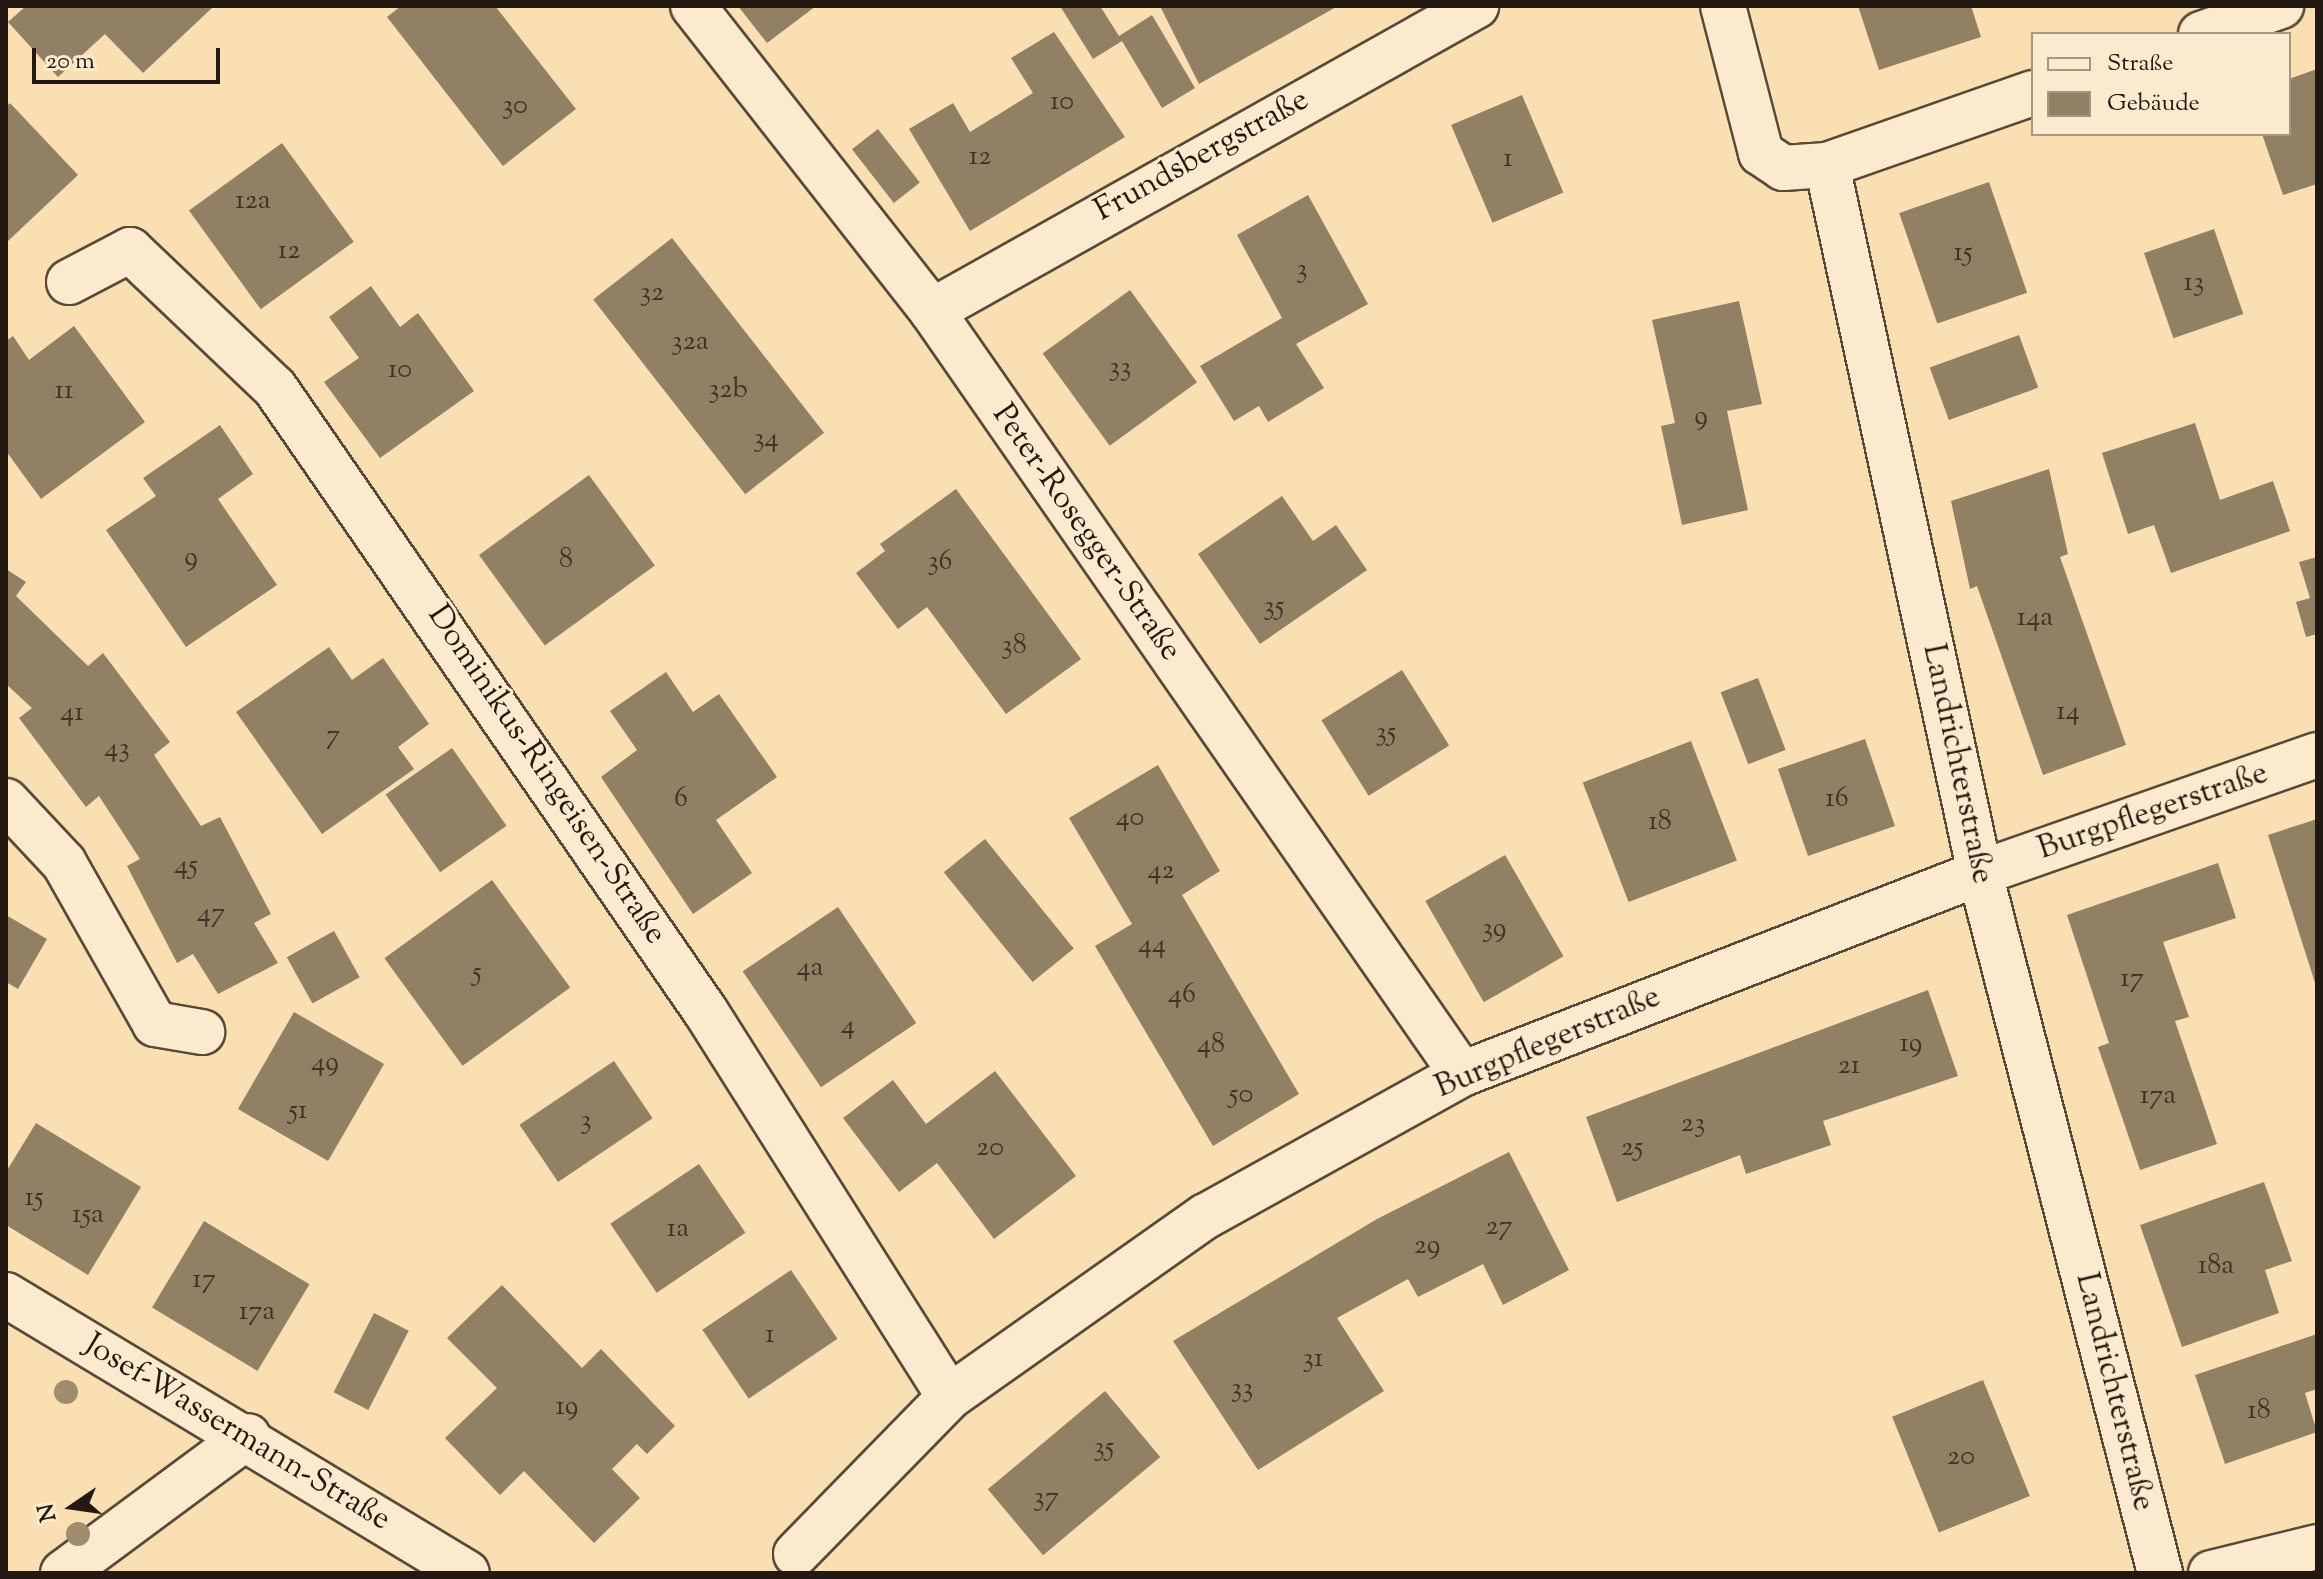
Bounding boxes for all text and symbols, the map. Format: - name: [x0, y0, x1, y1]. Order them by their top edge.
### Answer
- scale bar: [36, 32, 224, 82]
- legend: [2031, 32, 2291, 136]
- text: 20 m: [46, 45, 95, 79]
- text: Straße: [2107, 47, 2173, 81]
- street label: Frundsbergstraße: [1088, 81, 1316, 231]
- house number: 10: [1050, 85, 1074, 119]
- text: Gebäude: [2107, 87, 2200, 121]
- house number: 30: [502, 89, 528, 123]
- house number: 12: [969, 140, 991, 174]
- house number: 1: [1503, 142, 1513, 176]
- house number: 12a: [235, 184, 271, 218]
- house number: 12: [278, 234, 300, 268]
- house number: 15: [1953, 236, 1973, 270]
- house number: 3: [1296, 253, 1308, 287]
- house number: 13: [2184, 266, 2204, 300]
- house number: 32: [640, 276, 664, 310]
- house number: 32a: [671, 325, 709, 359]
- house number: 33: [1109, 351, 1131, 385]
- house number: 10: [388, 353, 412, 387]
- house number: 32b: [708, 373, 748, 407]
- house number: 11: [54, 374, 74, 408]
- street label: Peter-Rosegger-Straße: [983, 397, 1189, 669]
- house number: 9: [1694, 400, 1708, 434]
- house number: 34: [753, 422, 779, 456]
- house number: 9: [184, 541, 198, 575]
- house number: 8: [559, 543, 573, 577]
- house number: 36: [928, 545, 952, 579]
- house number: 35: [1264, 590, 1284, 624]
- street label: Dominikus-Ringeisen-Straße: [418, 598, 674, 952]
- house number: 14a: [2017, 601, 2053, 635]
- house number: 38: [1001, 629, 1027, 663]
- street label: Landrichterstraße: [1913, 641, 2001, 887]
- house number: 14: [2056, 695, 2080, 729]
- house number: 41: [60, 696, 84, 730]
- house number: 35: [1376, 716, 1396, 750]
- house number: 7: [326, 719, 340, 753]
- house number: 43: [104, 732, 130, 766]
- street label: Burgpflegerstraße: [2033, 755, 2273, 869]
- house number: 6: [674, 782, 688, 816]
- house number: 16: [1825, 782, 1849, 816]
- house number: 40: [1116, 801, 1144, 835]
- house number: 18: [1648, 805, 1672, 839]
- house number: 45: [174, 849, 198, 883]
- house number: 42: [1147, 854, 1175, 888]
- house number: 47: [197, 897, 225, 931]
- house number: 39: [1482, 912, 1506, 946]
- house number: 44: [1138, 928, 1166, 962]
- house number: 4a: [796, 951, 824, 985]
- house number: 5: [472, 956, 482, 990]
- house number: 17: [2120, 962, 2144, 996]
- house number: 46: [1168, 978, 1196, 1012]
- street label: Burgpflegerstraße: [1430, 978, 1666, 1108]
- house number: 4: [841, 1009, 855, 1043]
- house number: 19: [1900, 1027, 1922, 1061]
- house number: 48: [1197, 1028, 1225, 1062]
- house number: 49: [311, 1046, 339, 1080]
- house number: 21: [1838, 1049, 1860, 1083]
- house number: 50: [1229, 1078, 1253, 1112]
- house number: 17a: [2140, 1079, 2176, 1113]
- house number: 51: [288, 1094, 308, 1128]
- house number: 3: [580, 1104, 592, 1138]
- house number: 23: [1681, 1107, 1705, 1141]
- house number: 20: [976, 1131, 1004, 1165]
- house number: 25: [1621, 1131, 1643, 1165]
- house number: 15: [24, 1181, 44, 1215]
- house number: 15a: [72, 1198, 104, 1232]
- house number: 27: [1485, 1210, 1513, 1244]
- house number: 1a: [667, 1212, 689, 1246]
- house number: 29: [1414, 1229, 1440, 1263]
- house number: 18a: [2198, 1249, 2234, 1283]
- house number: 17: [192, 1263, 216, 1297]
- street label: Landrichterstraße: [2066, 1269, 2162, 1515]
- house number: 17a: [239, 1295, 275, 1329]
- house number: 1: [765, 1318, 775, 1352]
- street label: Josef-Wassermann-Straße: [77, 1326, 397, 1540]
- house number: 31: [1303, 1342, 1323, 1376]
- house number: 33: [1231, 1372, 1253, 1406]
- house number: 19: [556, 1390, 578, 1424]
- house number: 18: [2247, 1394, 2271, 1428]
- house number: 35: [1094, 1431, 1114, 1465]
- house number: 20: [1947, 1440, 1975, 1474]
- north arrow: [32, 1467, 112, 1547]
- house number: 37: [1033, 1481, 1059, 1515]
- text: N: [31, 1500, 66, 1525]

